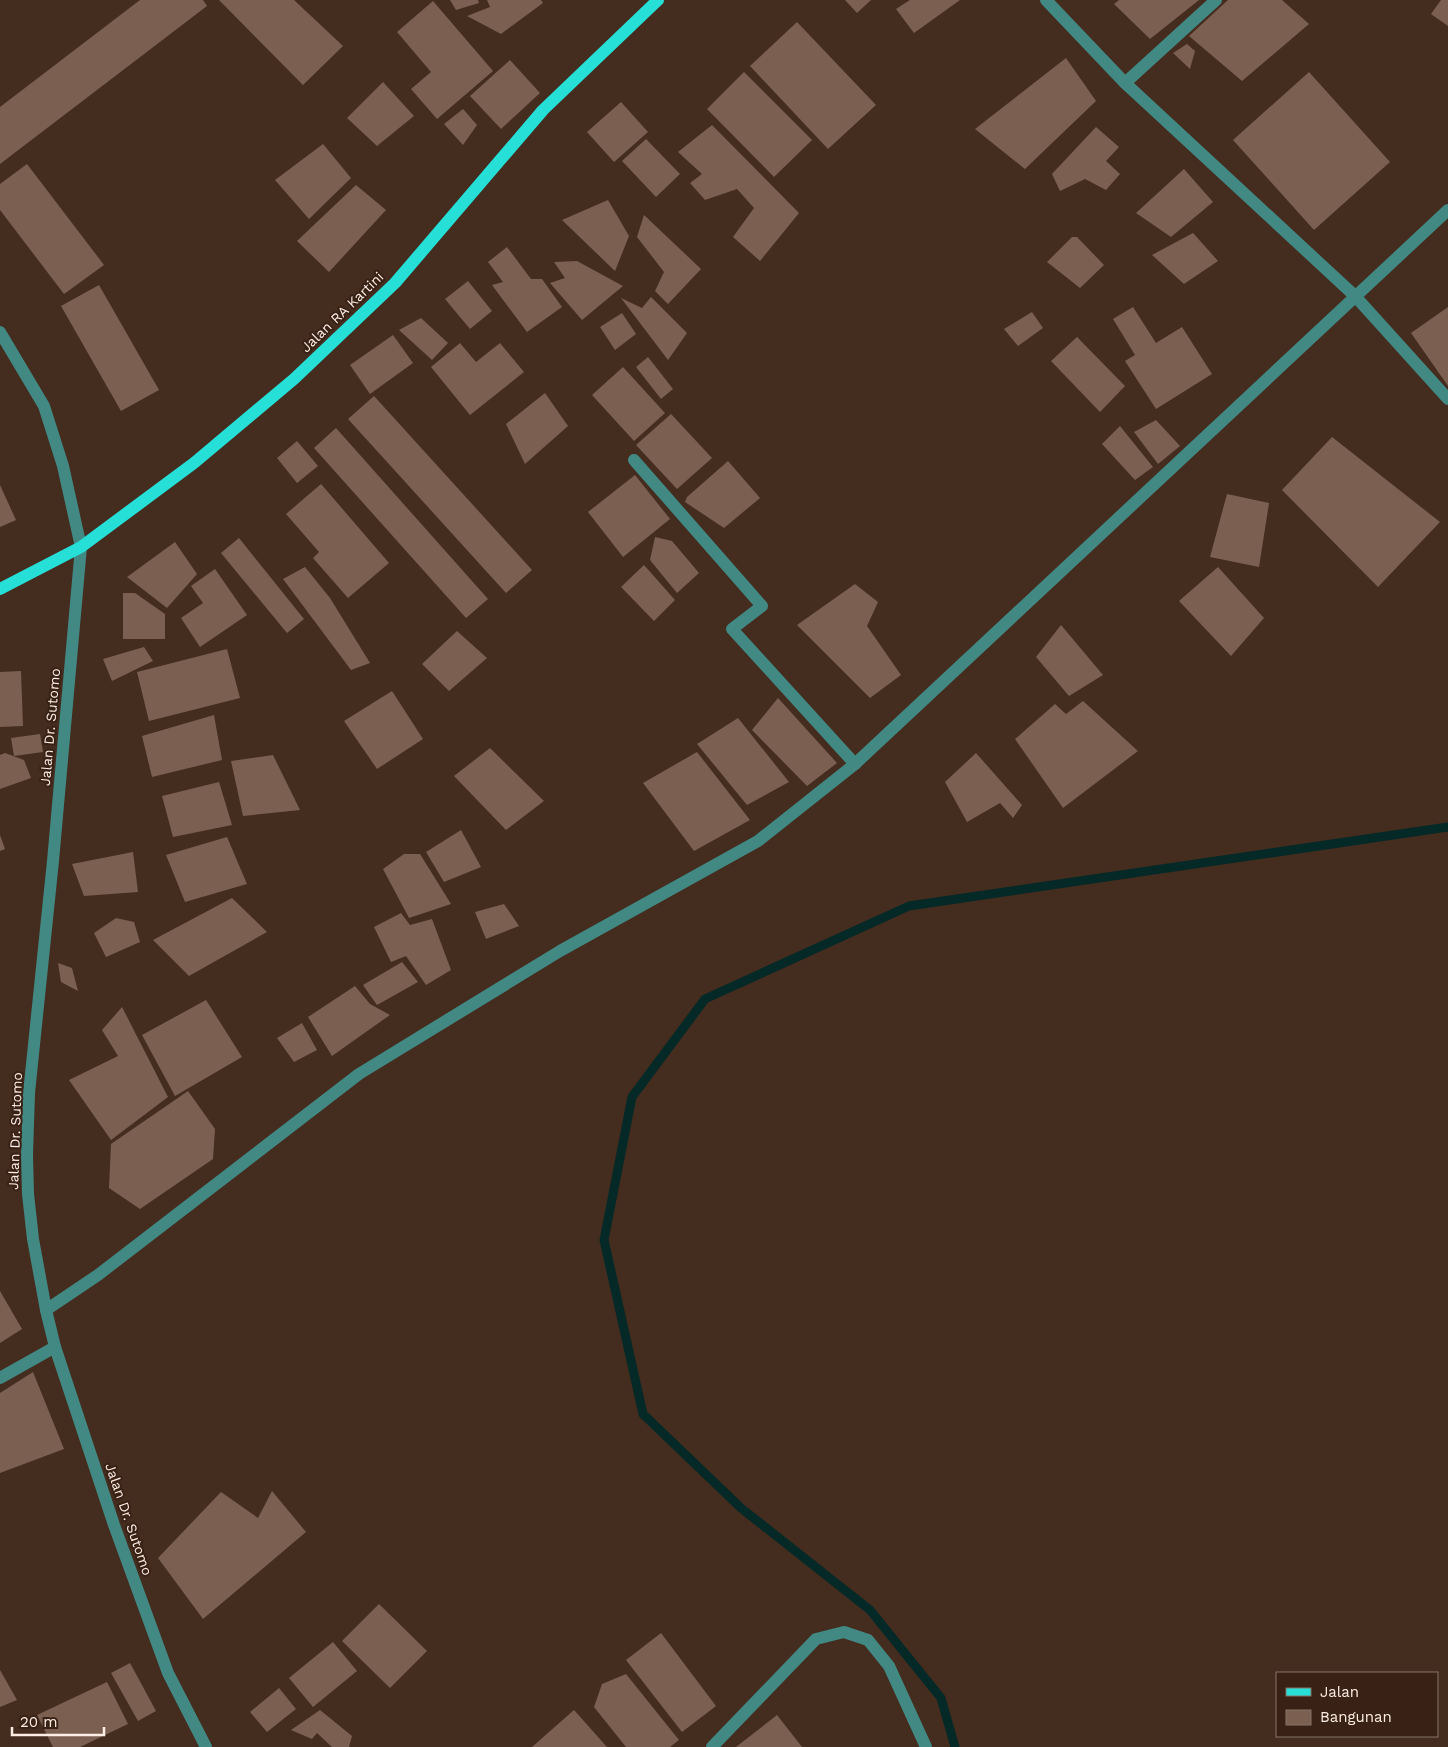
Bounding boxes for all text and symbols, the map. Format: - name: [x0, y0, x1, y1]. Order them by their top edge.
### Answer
- street label: Jalan RA Kartini: [298, 269, 386, 355]
- street label: Jalan Dr. Sutomo: [37, 668, 63, 786]
- street label: Jalan Dr. Sutomo: [5, 1072, 25, 1190]
- street label: Jalan Dr. Sutomo: [102, 1461, 156, 1577]
- legend: [1276, 1672, 1438, 1737]
- text: Jalan: [1320, 1683, 1359, 1701]
- scale bar: [12, 1704, 105, 1736]
- text: Bangunan: [1320, 1708, 1392, 1726]
- text: 20 m: [20, 1713, 58, 1731]

